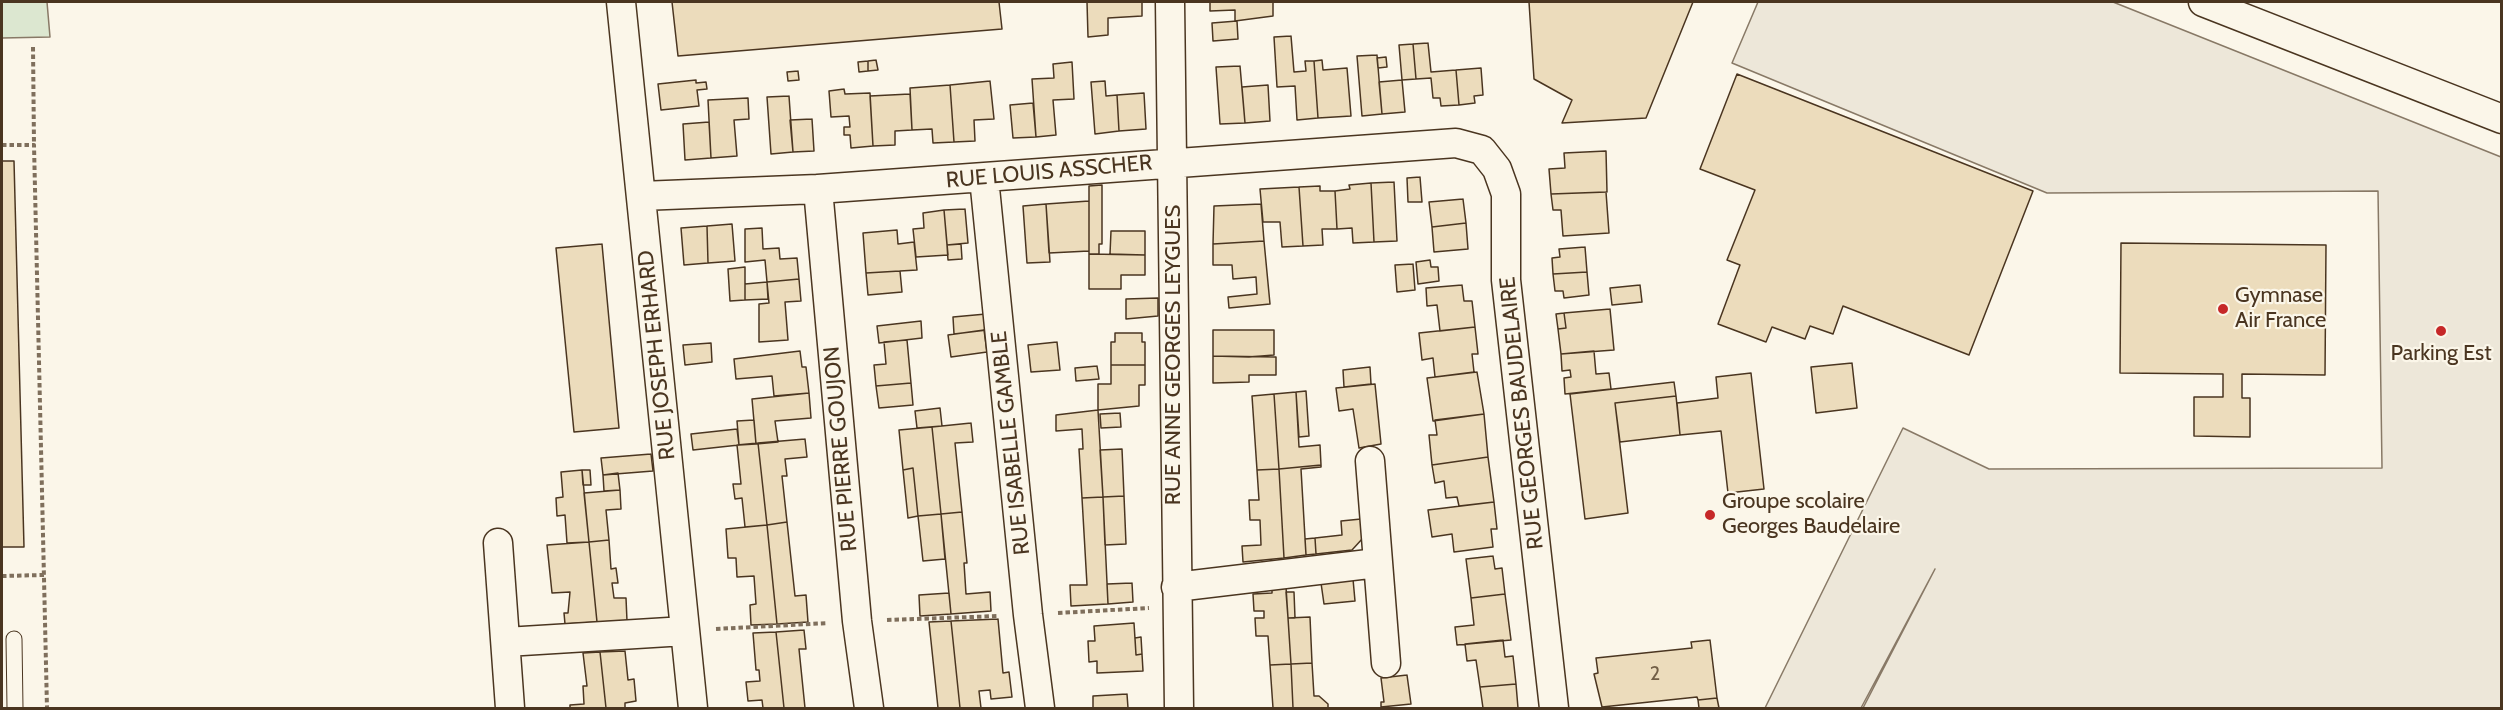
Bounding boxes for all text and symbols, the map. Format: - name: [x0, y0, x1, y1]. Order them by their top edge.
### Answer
- street label: RUE LOUIS ASSCHER: [945, 150, 1153, 194]
- street label: RUE ANNE GEORGES LEYGUES: [1161, 205, 1187, 505]
- street label: RUE JOSEPH ERHARD: [633, 249, 681, 461]
- street label: RUE GEORGES BAUDELAIRE: [1495, 275, 1549, 551]
- place label: Gymnase Air France: [2235, 283, 2326, 334]
- marker: Gymnase Air France: [2216, 302, 2230, 316]
- marker: Parking Est: [2434, 324, 2448, 338]
- street label: RUE ISABELLE GAMBLE: [986, 330, 1036, 556]
- place label: Parking Est: [2390, 341, 2492, 367]
- street label: RUE PIERRE GOUJON: [819, 345, 863, 553]
- place label: Groupe scolaire Georges Baudelaire: [1722, 489, 1900, 540]
- marker: Groupe scolaire Georges Baudelaire: [1703, 508, 1717, 522]
- house number: 2: [1650, 662, 1660, 686]

